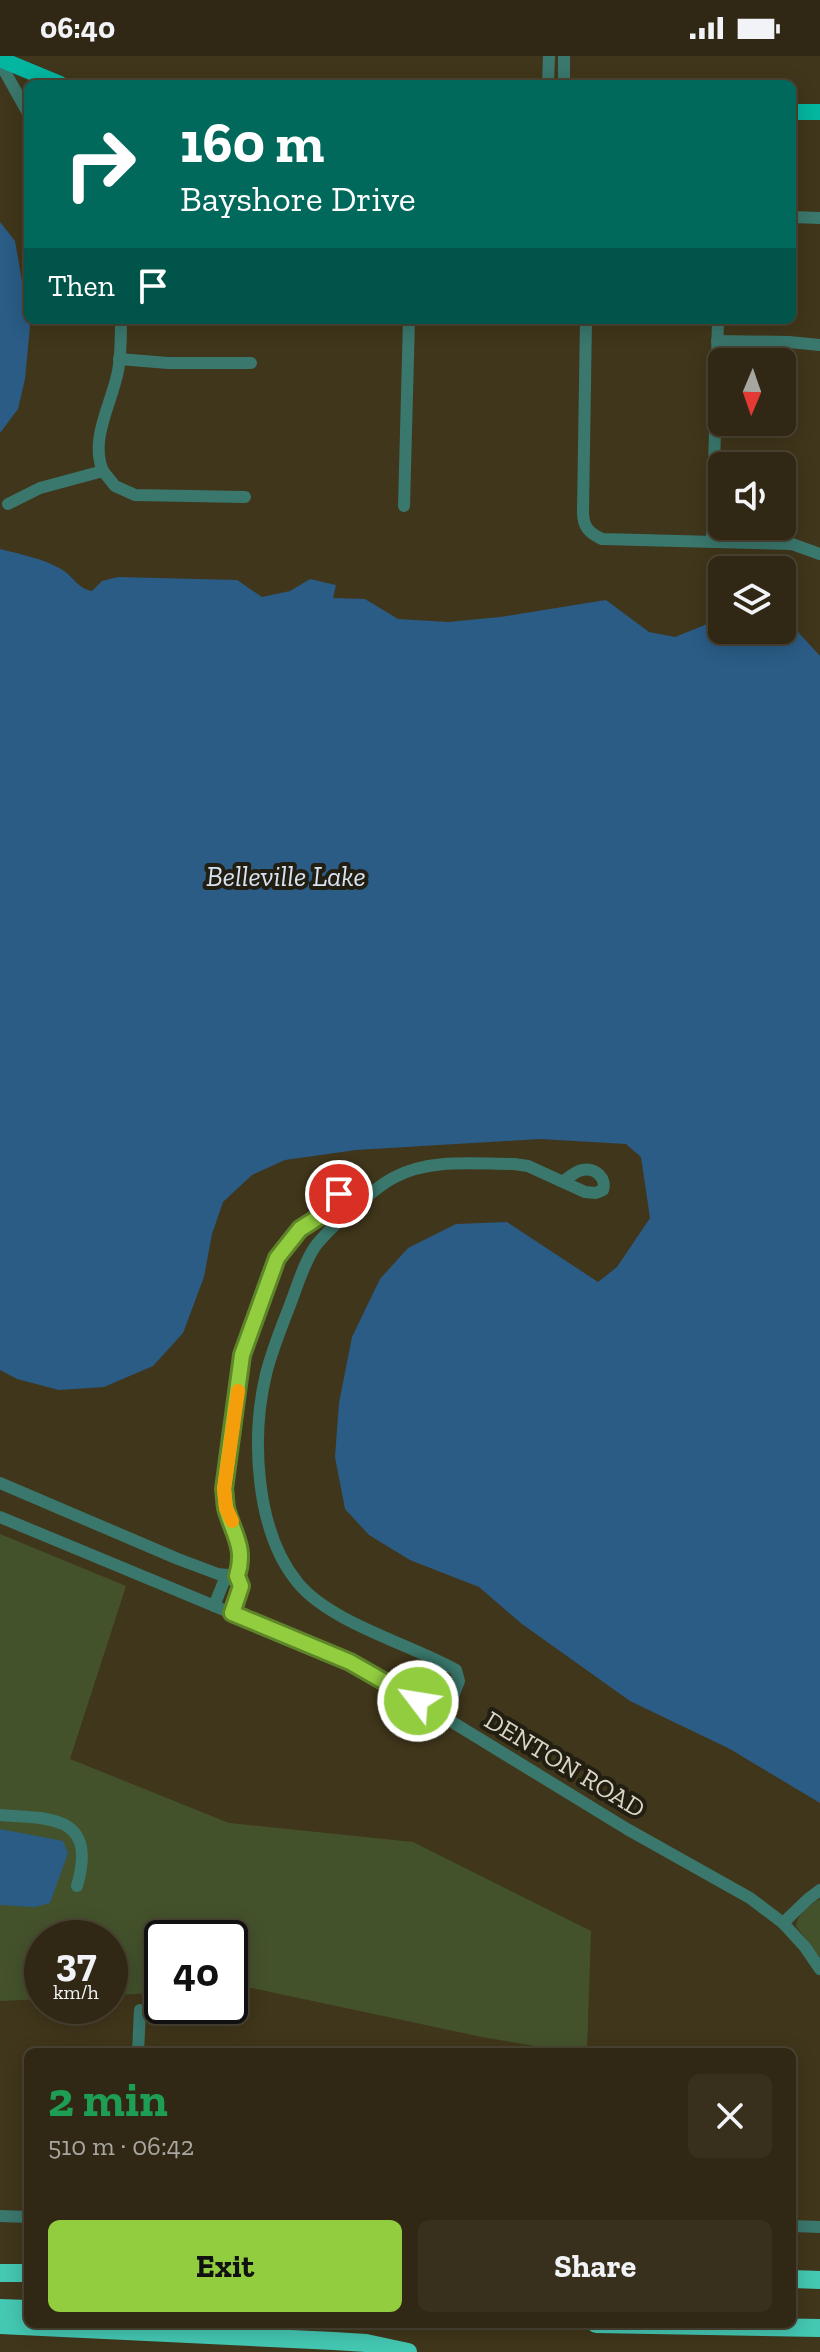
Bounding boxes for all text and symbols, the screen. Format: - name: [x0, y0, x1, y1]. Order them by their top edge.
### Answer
- text: 06:40: [40, 10, 115, 46]
- text: 160 m: [180, 109, 324, 176]
- icon: right: [48, 112, 152, 216]
- text: Bayshore Drive: [180, 177, 416, 220]
- icon: arrive: [131, 264, 175, 308]
- text: Then: [48, 268, 115, 304]
- north arrow: [708, 348, 796, 436]
- map controls: [708, 348, 796, 644]
- button: sound: [708, 452, 796, 540]
- button: layers: [708, 556, 796, 644]
- water label: Belleville Lake: [206, 860, 366, 893]
- pin: [305, 1160, 373, 1228]
- icon: arrive: [317, 1172, 361, 1216]
- position arrow: [376, 1659, 460, 1743]
- street label: DENTON ROAD: [479, 1704, 651, 1824]
- speed limit sign: 40: [144, 1920, 248, 2024]
- text: 37: [55, 1938, 97, 1986]
- text: km/h: [53, 1980, 99, 2004]
- text: 2 min: [48, 2071, 168, 2128]
- button: close: [688, 2074, 772, 2158]
- text: 510 m · 06:42: [48, 2130, 194, 2162]
- button: Exit: [48, 2220, 402, 2312]
- button: Share: [418, 2220, 772, 2312]

